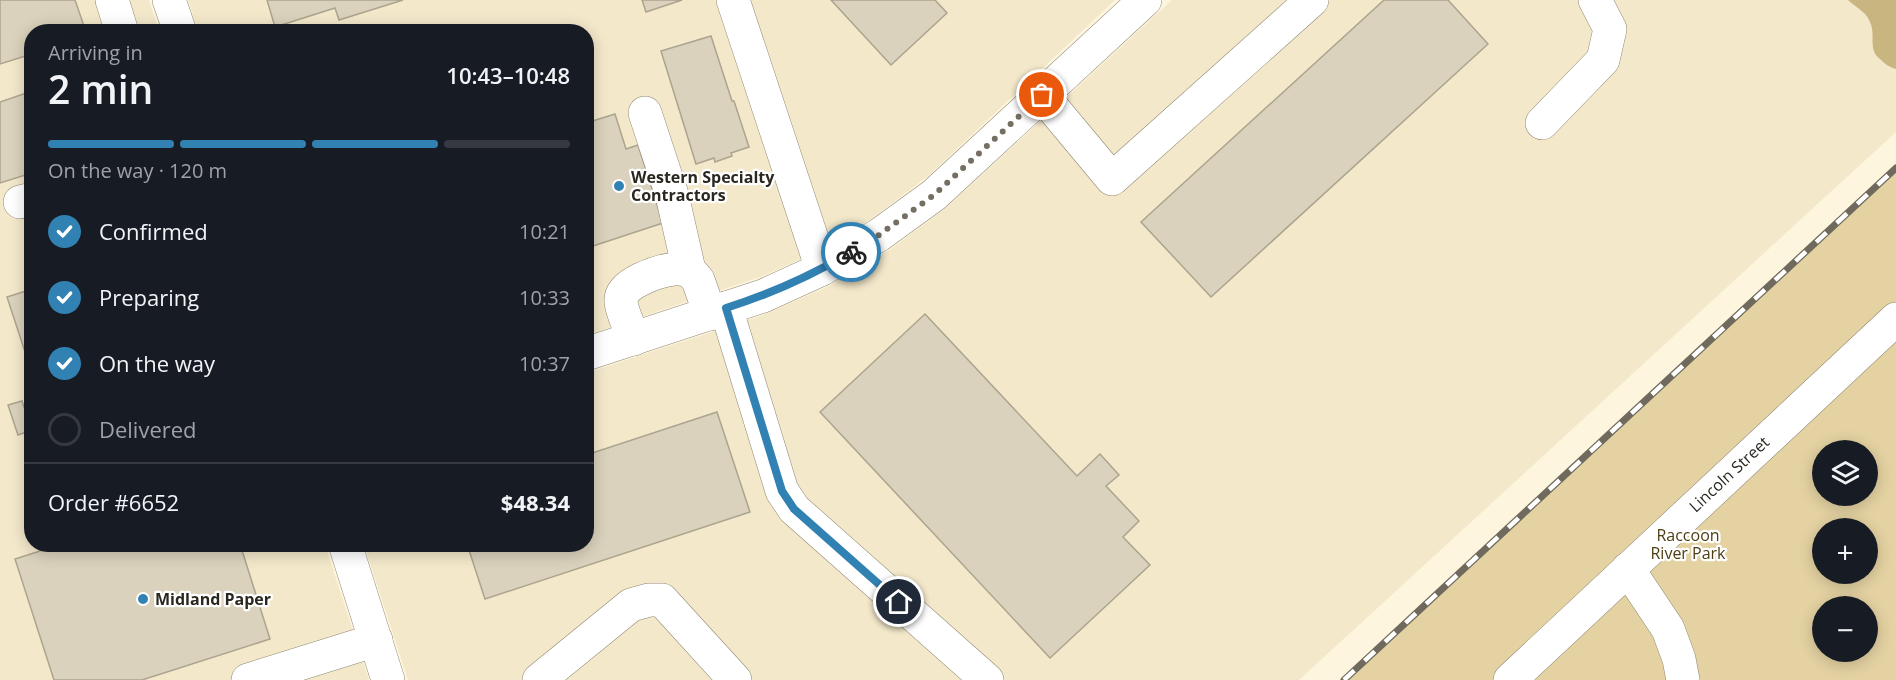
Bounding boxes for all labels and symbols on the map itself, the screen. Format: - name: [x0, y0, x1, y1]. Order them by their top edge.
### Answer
- pin: [1016, 69, 1067, 120]
- place label: Western Specialty Contractors: [631, 166, 775, 206]
- marker: Western Specialty Contractors: [612, 179, 626, 193]
- courier: [821, 222, 881, 282]
- street label: Lincoln Street: [1684, 431, 1774, 517]
- park label: Raccoon River Park: [1650, 524, 1726, 564]
- pin: [873, 576, 924, 627]
- place label: Midland Paper: [155, 588, 271, 610]
- marker: Midland Paper: [136, 592, 150, 606]

